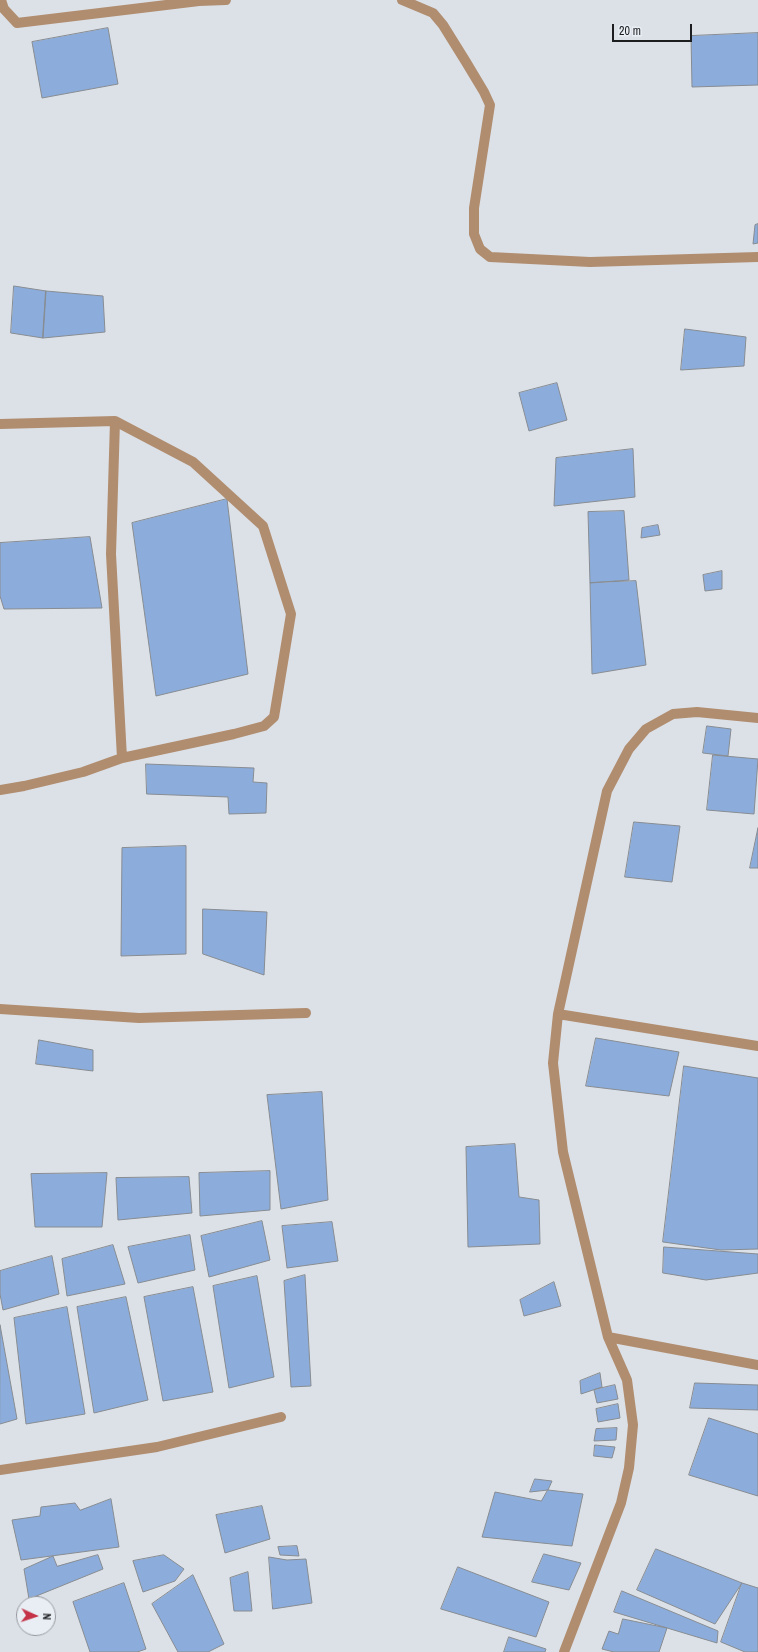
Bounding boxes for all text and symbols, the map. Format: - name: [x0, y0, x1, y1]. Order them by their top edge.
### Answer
- scale bar: [614, 16, 694, 42]
- text: 20 m: [619, 23, 641, 39]
- north arrow: [16, 1596, 56, 1636]
- text: N: [40, 1613, 54, 1620]

